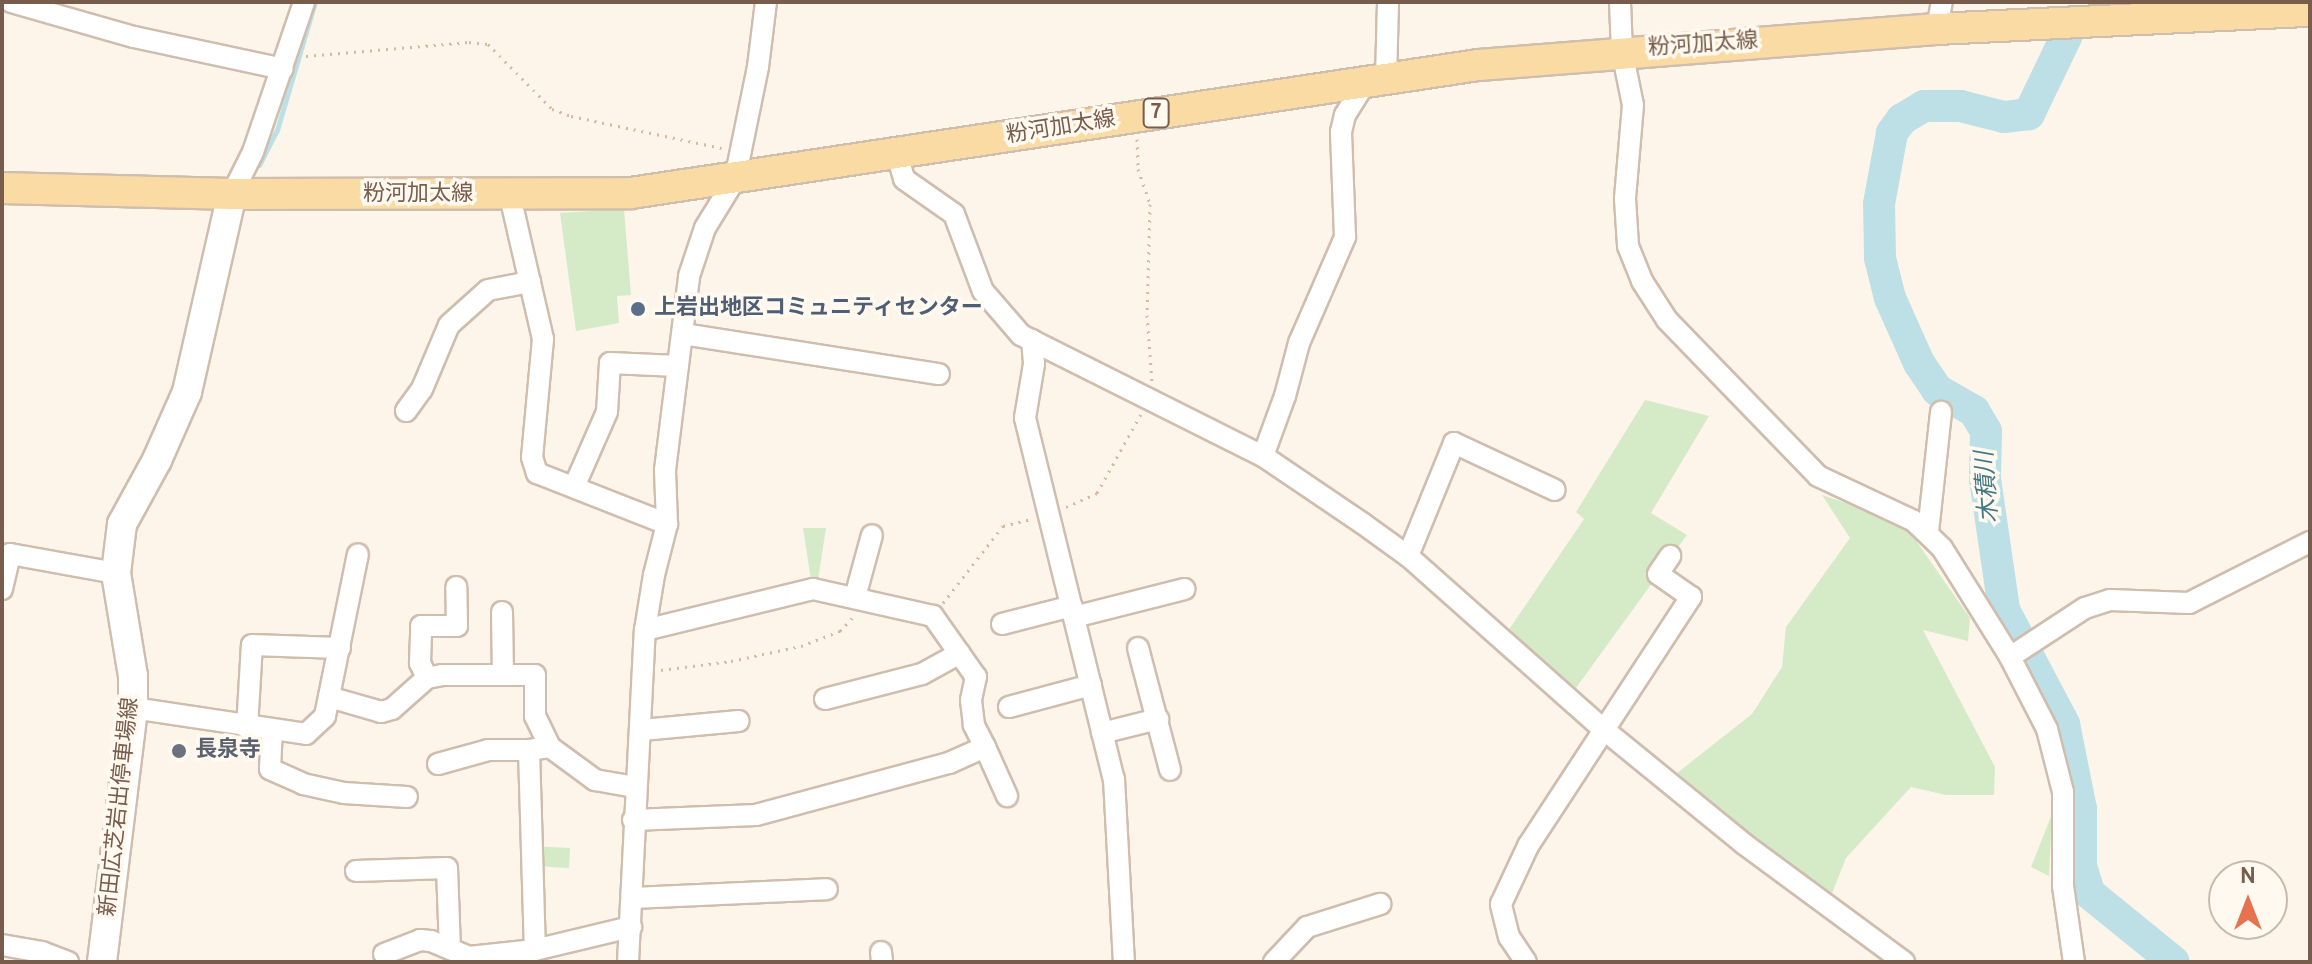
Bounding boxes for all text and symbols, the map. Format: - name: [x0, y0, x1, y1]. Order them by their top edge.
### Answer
- street label: 粉河加太線: [1647, 28, 1759, 62]
- road number: 7: [1142, 97, 1170, 129]
- street label: 粉河加太線: [1005, 106, 1117, 150]
- street label: 粉河加太線: [363, 182, 473, 208]
- place label: 上岩出地区コミュニティセンター: [654, 296, 984, 322]
- marker: 上岩出地区コミュニティセンター: [629, 300, 647, 318]
- water label: 木積川: [1972, 450, 2006, 524]
- street label: 新田広芝岩出停車場線: [95, 696, 145, 918]
- place label: 長泉寺: [195, 738, 261, 764]
- marker: 長泉寺: [170, 742, 188, 760]
- north arrow: [2208, 860, 2288, 940]
- text: N: [2240, 864, 2256, 891]

